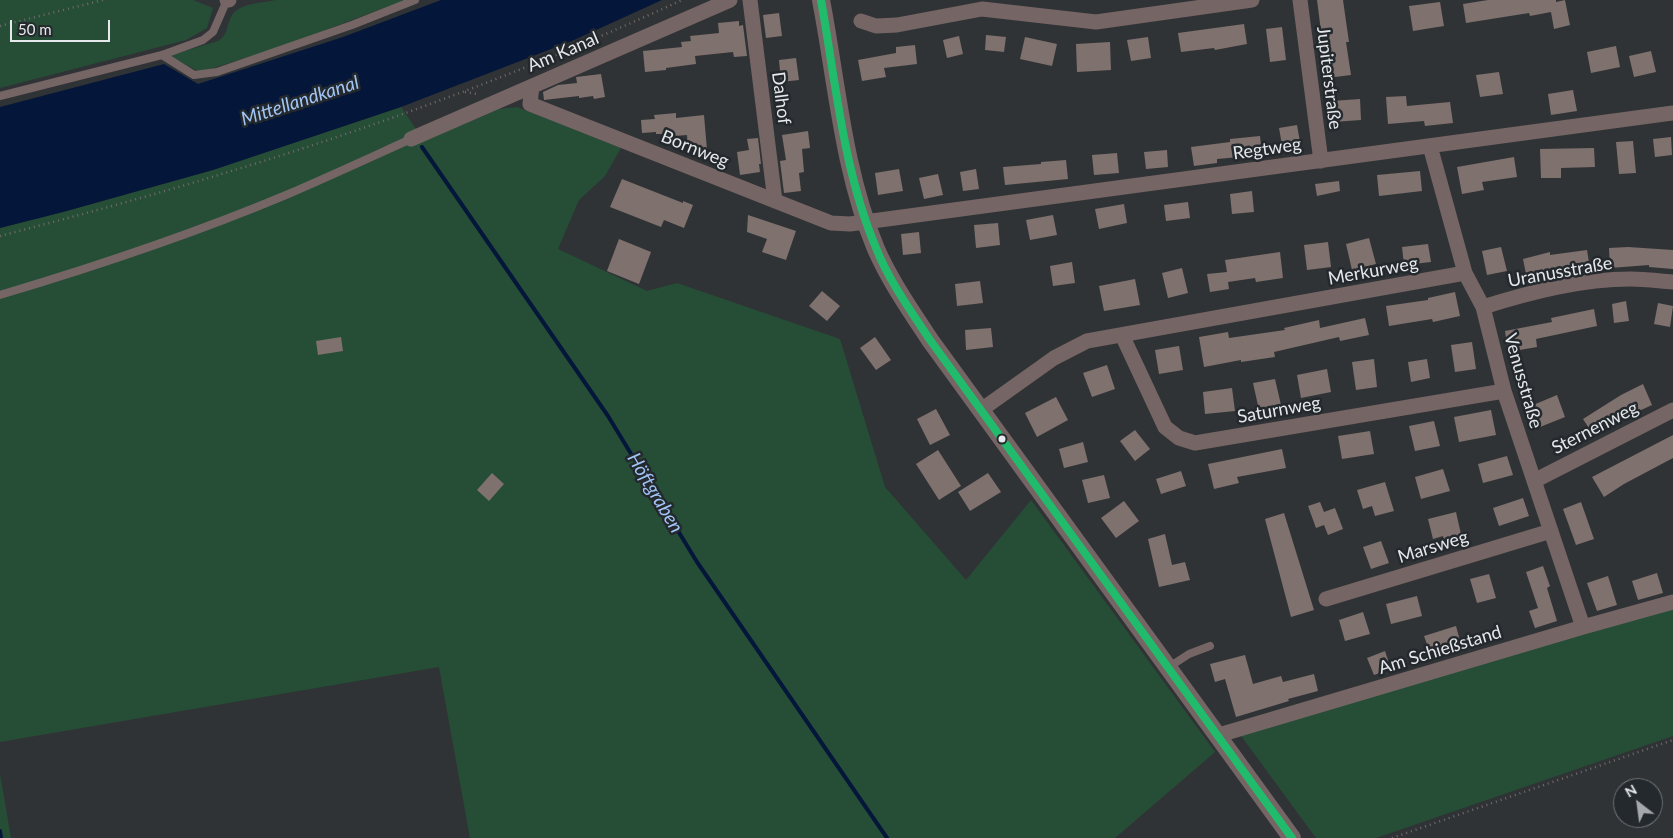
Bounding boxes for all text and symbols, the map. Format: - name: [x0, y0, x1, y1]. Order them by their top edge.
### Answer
- scale bar: [12, 10, 112, 42]
- text: 50 m: [18, 20, 52, 38]
- street label: Jupiterstraße: [1312, 25, 1346, 131]
- street label: Am Kanal: [524, 27, 602, 77]
- street label: Dalhof: [767, 70, 795, 126]
- water label: Mittellandkanal: [238, 71, 362, 131]
- street label: Bornweg: [658, 126, 732, 172]
- street label: Regtweg: [1231, 134, 1303, 164]
- street label: Merkurweg: [1326, 252, 1420, 290]
- street label: Uranusstraße: [1506, 252, 1614, 292]
- street label: Venusstraße: [1499, 331, 1547, 431]
- street label: Saturnweg: [1236, 392, 1322, 428]
- street label: Sternenweg: [1548, 397, 1642, 459]
- unlabelled marker: [997, 434, 1007, 444]
- water label: Höftgraben: [622, 449, 688, 537]
- street label: Marsweg: [1395, 526, 1471, 568]
- street label: Am Schießstand: [1376, 621, 1504, 679]
- north arrow: [1613, 778, 1663, 828]
- text: N: [1622, 780, 1640, 801]

